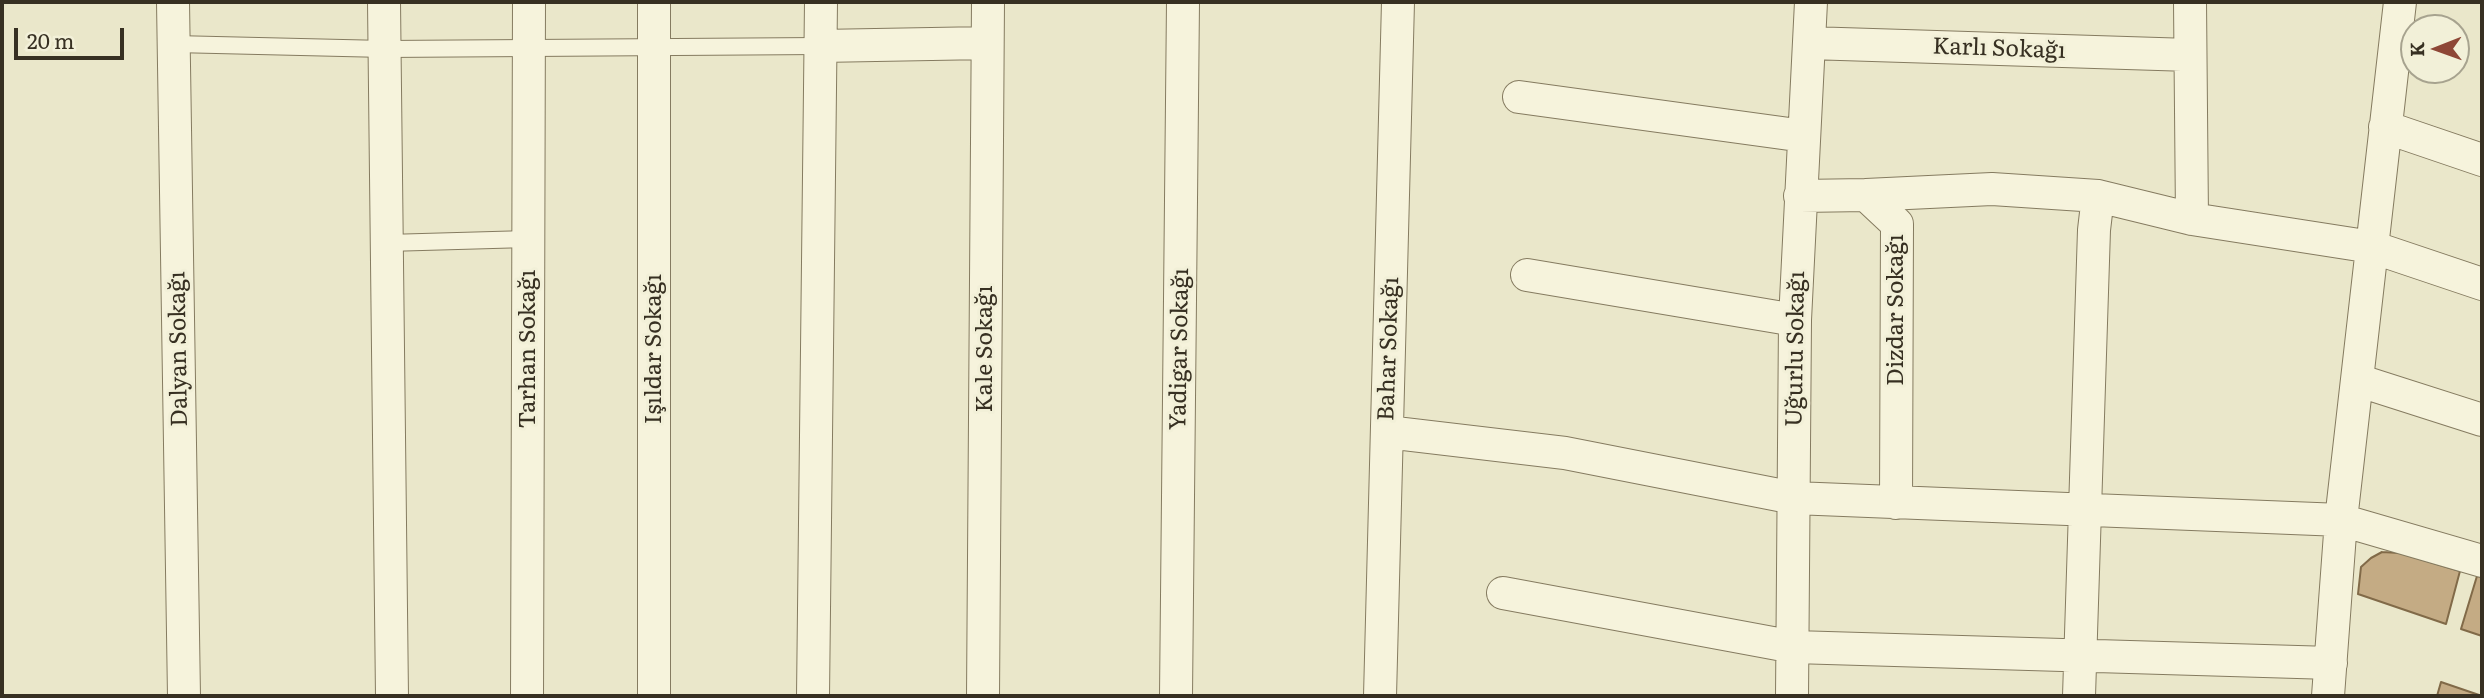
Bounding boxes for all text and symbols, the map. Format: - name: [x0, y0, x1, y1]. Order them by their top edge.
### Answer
- scale bar: [18, 14, 128, 58]
- north arrow: [2400, 14, 2470, 84]
- text: 20 m: [27, 24, 74, 55]
- street label: Karlı Sokağı: [1932, 33, 2066, 65]
- text: K: [2402, 42, 2430, 57]
- street label: Dizdar Sokağı: [1882, 234, 1910, 386]
- street label: Yadigar Sokağı: [1165, 268, 1195, 430]
- street label: Tarhan Sokağı: [514, 270, 542, 428]
- street label: Dalyan Sokağı: [164, 271, 194, 427]
- street label: Uğurlu Sokağı: [1781, 271, 1811, 427]
- street label: Işıldar Sokağı: [640, 274, 668, 424]
- street label: Bahar Sokağı: [1373, 276, 1405, 422]
- street label: Kale Sokağı: [971, 285, 999, 413]

